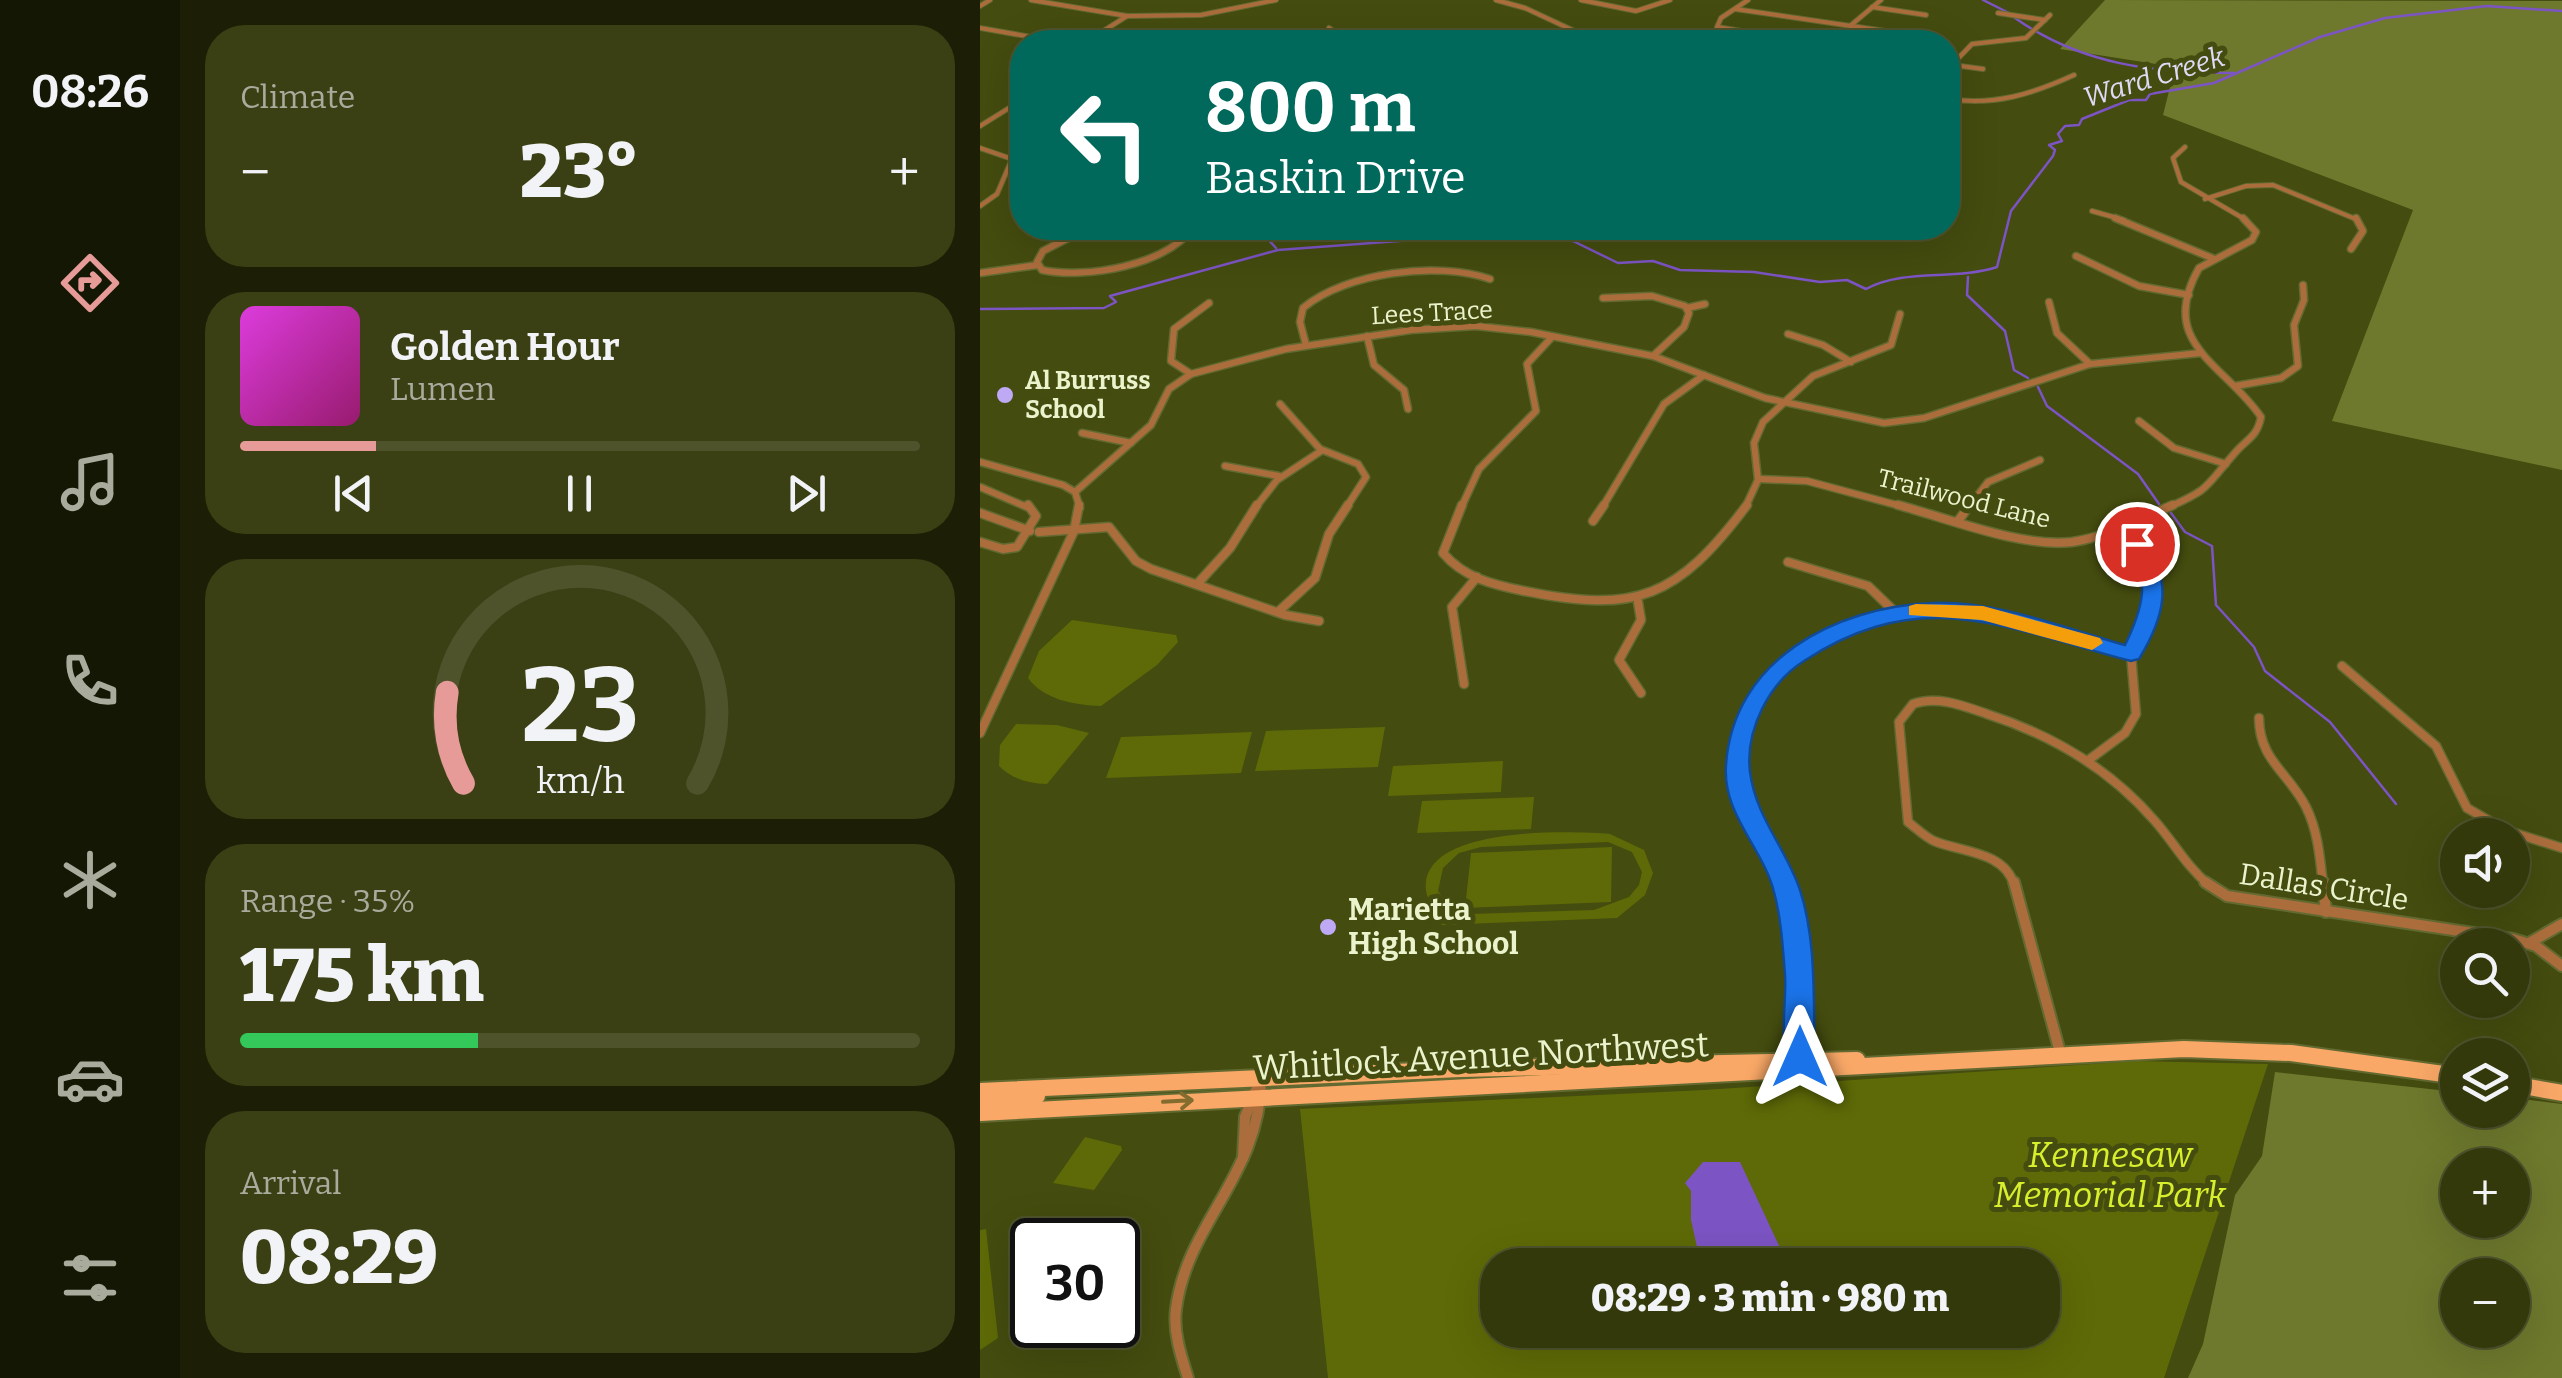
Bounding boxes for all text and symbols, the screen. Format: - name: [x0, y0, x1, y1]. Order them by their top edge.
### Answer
- water label: Ward Creek: [2079, 40, 2229, 114]
- text: 08:26: [31, 65, 149, 119]
- text: 800 m: [1205, 66, 1415, 150]
- icon: left: [1040, 70, 1170, 200]
- text: Climate: [240, 78, 355, 116]
- text: 23°: [520, 127, 639, 217]
- text: −: [240, 140, 270, 206]
- text: +: [889, 140, 920, 206]
- text: Baskin Drive: [1205, 151, 1466, 205]
- icon: directions: [55, 248, 125, 318]
- street label: Lees Trace: [1370, 295, 1494, 331]
- text: Golden Hour: [390, 324, 620, 370]
- place label: Al Burruss School: [1025, 366, 1151, 425]
- text: Lumen: [390, 370, 495, 408]
- marker: Al Burruss School: [994, 384, 1016, 406]
- icon: music: [55, 447, 125, 517]
- street label: Trailwood Lane: [1875, 463, 2053, 535]
- icon: previous: [326, 466, 381, 521]
- icon: pause: [552, 466, 607, 521]
- icon: next: [779, 466, 834, 521]
- pin: [2095, 502, 2180, 587]
- icon: arrive: [2110, 517, 2165, 572]
- text: 23: [521, 644, 639, 769]
- icon: phone: [55, 646, 125, 716]
- text: km/h: [536, 760, 624, 802]
- map controls: [2440, 818, 2530, 1348]
- button: sound: [2440, 818, 2530, 908]
- icon: climate: [55, 845, 125, 915]
- street label: Dallas Circle: [2237, 856, 2411, 918]
- text: Range · 35%: [240, 882, 415, 920]
- place label: Marietta High School: [1348, 892, 1519, 962]
- marker: Marietta High School: [1317, 916, 1339, 938]
- button: search: [2440, 928, 2530, 1018]
- text: 175 km: [240, 931, 484, 1021]
- position arrow: [1748, 1005, 1852, 1109]
- street label: Whitlock Avenue Northwest: [1252, 1023, 1710, 1089]
- button: layers: [2440, 1038, 2530, 1128]
- icon: car: [55, 1044, 125, 1114]
- one-way arrow: [1161, 1091, 1193, 1110]
- park label: Kennesaw Memorial Park: [1994, 1134, 2227, 1216]
- button: +: [2440, 1148, 2530, 1238]
- text: Arrival: [240, 1164, 341, 1202]
- text: 08:29: [240, 1213, 438, 1303]
- speed limit sign: 30: [1010, 1218, 1140, 1348]
- icon: filters: [55, 1243, 125, 1313]
- button: −: [2440, 1258, 2530, 1348]
- text: 08:29 · 3 min · 980 m: [1591, 1275, 1949, 1321]

